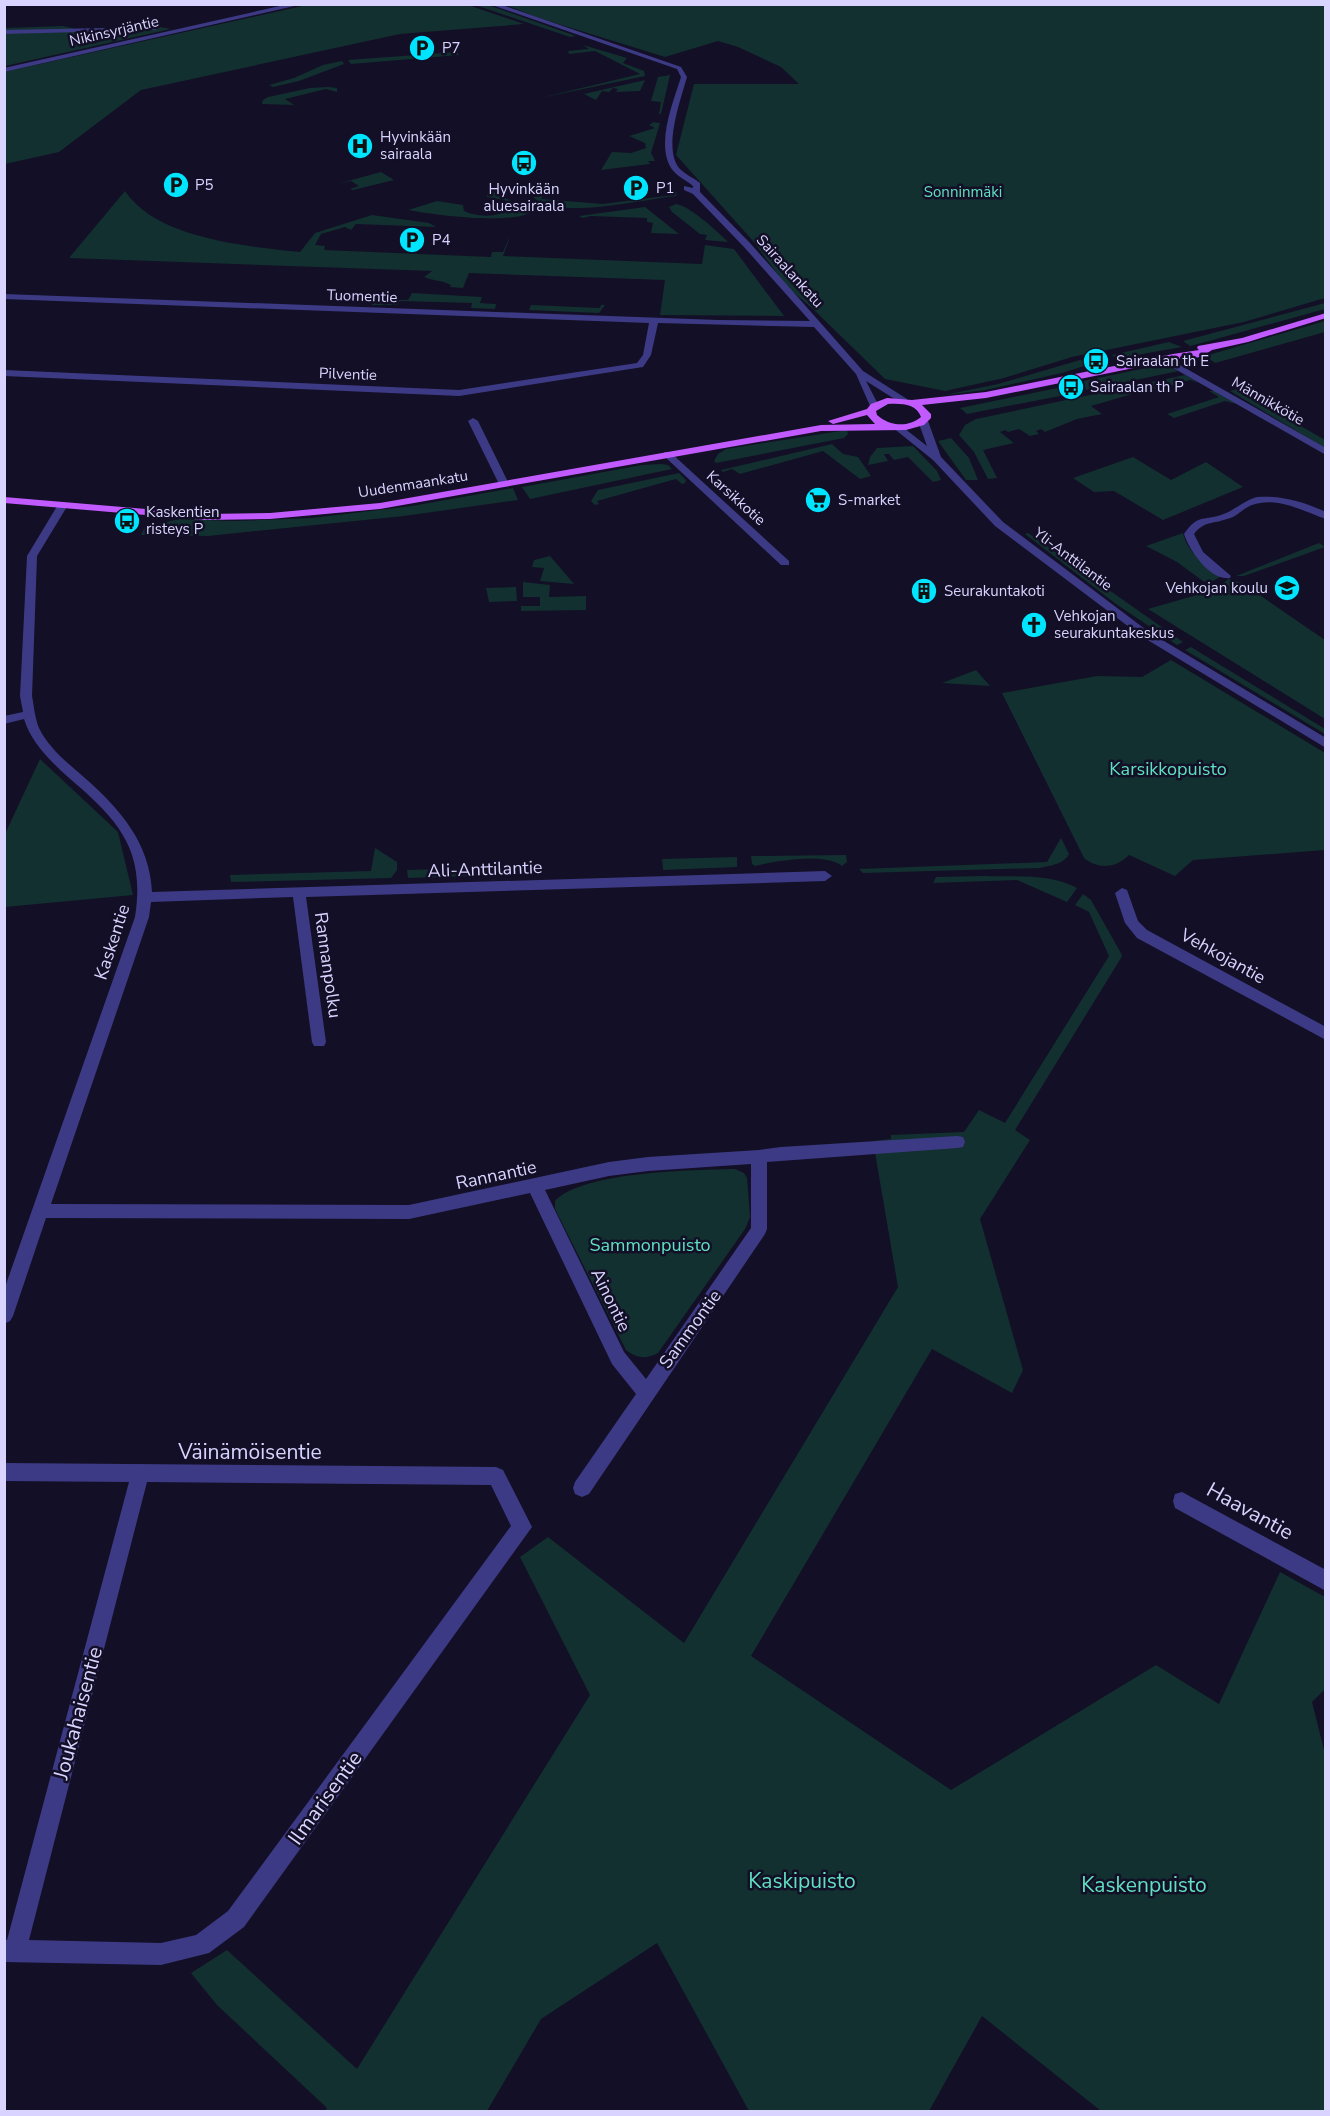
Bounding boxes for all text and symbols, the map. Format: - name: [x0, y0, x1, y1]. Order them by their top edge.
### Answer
- street label: Nikinsyrjäntie: [67, 11, 161, 51]
- parking icon: P7: [407, 33, 437, 63]
- place label: P7: [442, 38, 461, 58]
- place label: Hyvinkään sairaala: [380, 127, 451, 164]
- hospital icon: Hyvinkään sairaala: [345, 131, 375, 161]
- bus stop icon: Hyvinkään aluesairaala: [509, 148, 539, 178]
- parking icon: P5: [161, 170, 191, 200]
- parking icon: P1: [621, 173, 651, 203]
- place label: P5: [195, 175, 214, 195]
- place label: P1: [656, 178, 675, 198]
- place label: Hyvinkään aluesairaala: [483, 179, 565, 216]
- park label: Sonninmäki: [924, 182, 1002, 202]
- parking icon: P4: [397, 225, 427, 255]
- place label: P4: [432, 230, 451, 250]
- street label: Sairaalankatu: [752, 230, 828, 312]
- street label: Tuomentie: [326, 285, 398, 307]
- bus stop icon: Sairaalan th E: [1081, 346, 1111, 376]
- place label: Sairaalan th E: [1116, 351, 1209, 371]
- street label: Pilventie: [319, 363, 377, 385]
- bus stop icon: Sairaalan th P: [1056, 372, 1086, 402]
- street label: Männikkötie: [1228, 372, 1308, 430]
- place label: Sairaalan th P: [1090, 377, 1184, 397]
- street label: Uudenmaankatu: [357, 465, 469, 503]
- street label: Karsikkotie: [702, 466, 770, 530]
- supermarket icon: S-market: [803, 485, 833, 515]
- place label: S-market: [838, 490, 901, 510]
- place label: Kaskentien risteys P: [146, 502, 220, 539]
- bus stop icon: Kaskentien risteys P: [112, 506, 142, 536]
- street label: Yli-Anttilantie: [1029, 522, 1116, 595]
- school or university icon: Vehkojan koulu: [1272, 573, 1302, 603]
- building icon: Seurakuntakoti: [909, 576, 939, 606]
- place label: Vehkojan koulu: [1165, 578, 1268, 598]
- place label: Seurakuntakoti: [944, 581, 1045, 601]
- place label: Vehkojan seurakuntakeskus: [1053, 606, 1174, 643]
- church icon: Vehkojan seurakuntakeskus: [1019, 610, 1049, 640]
- park label: Karsikkopuisto: [1109, 757, 1227, 781]
- street label: Ali-Anttilantie: [427, 855, 543, 883]
- street label: Kaskentie: [89, 901, 135, 983]
- street label: Rannanpolku: [309, 910, 347, 1020]
- street label: Vehkojantie: [1175, 922, 1270, 989]
- street label: Rannantie: [453, 1155, 539, 1195]
- park label: Sammonpuisto: [589, 1233, 711, 1257]
- street label: Ainontie: [585, 1264, 637, 1336]
- street label: Sammontie: [653, 1285, 727, 1373]
- street label: Väinämöisentie: [177, 1438, 322, 1466]
- street label: Haavantie: [1202, 1476, 1298, 1546]
- street label: Joukahaisentie: [47, 1644, 109, 1783]
- street label: Ilmarisentie: [281, 1745, 369, 1851]
- park label: Kaskipuisto: [748, 1867, 856, 1895]
- park label: Kaskenpuisto: [1081, 1871, 1207, 1899]

